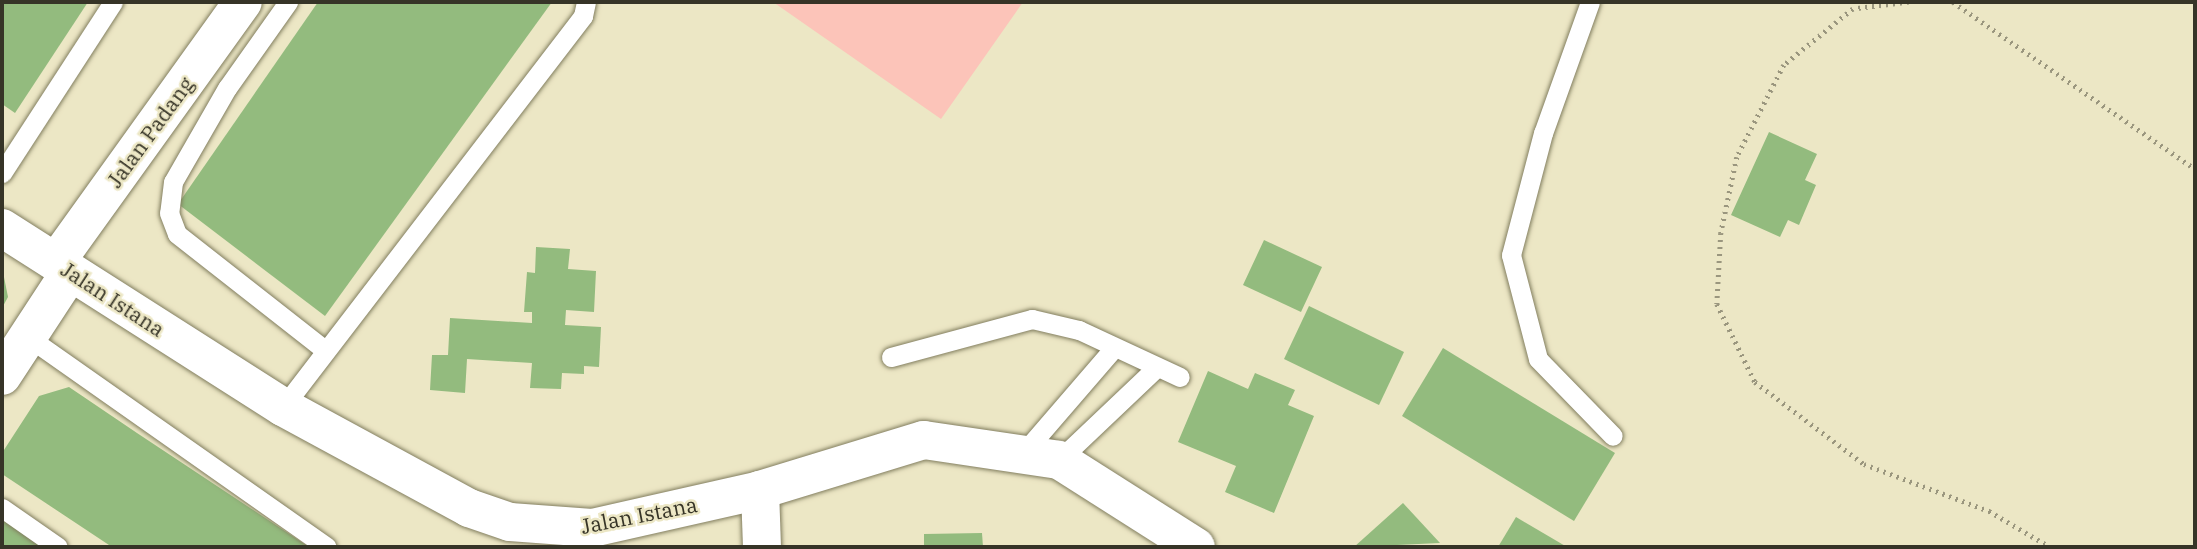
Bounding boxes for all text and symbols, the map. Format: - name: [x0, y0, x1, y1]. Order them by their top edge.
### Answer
- street label: Jalan Padang: [101, 72, 199, 192]
- street label: Jalan Istana: [57, 256, 169, 342]
- street label: Jalan Istana: [579, 491, 699, 539]

